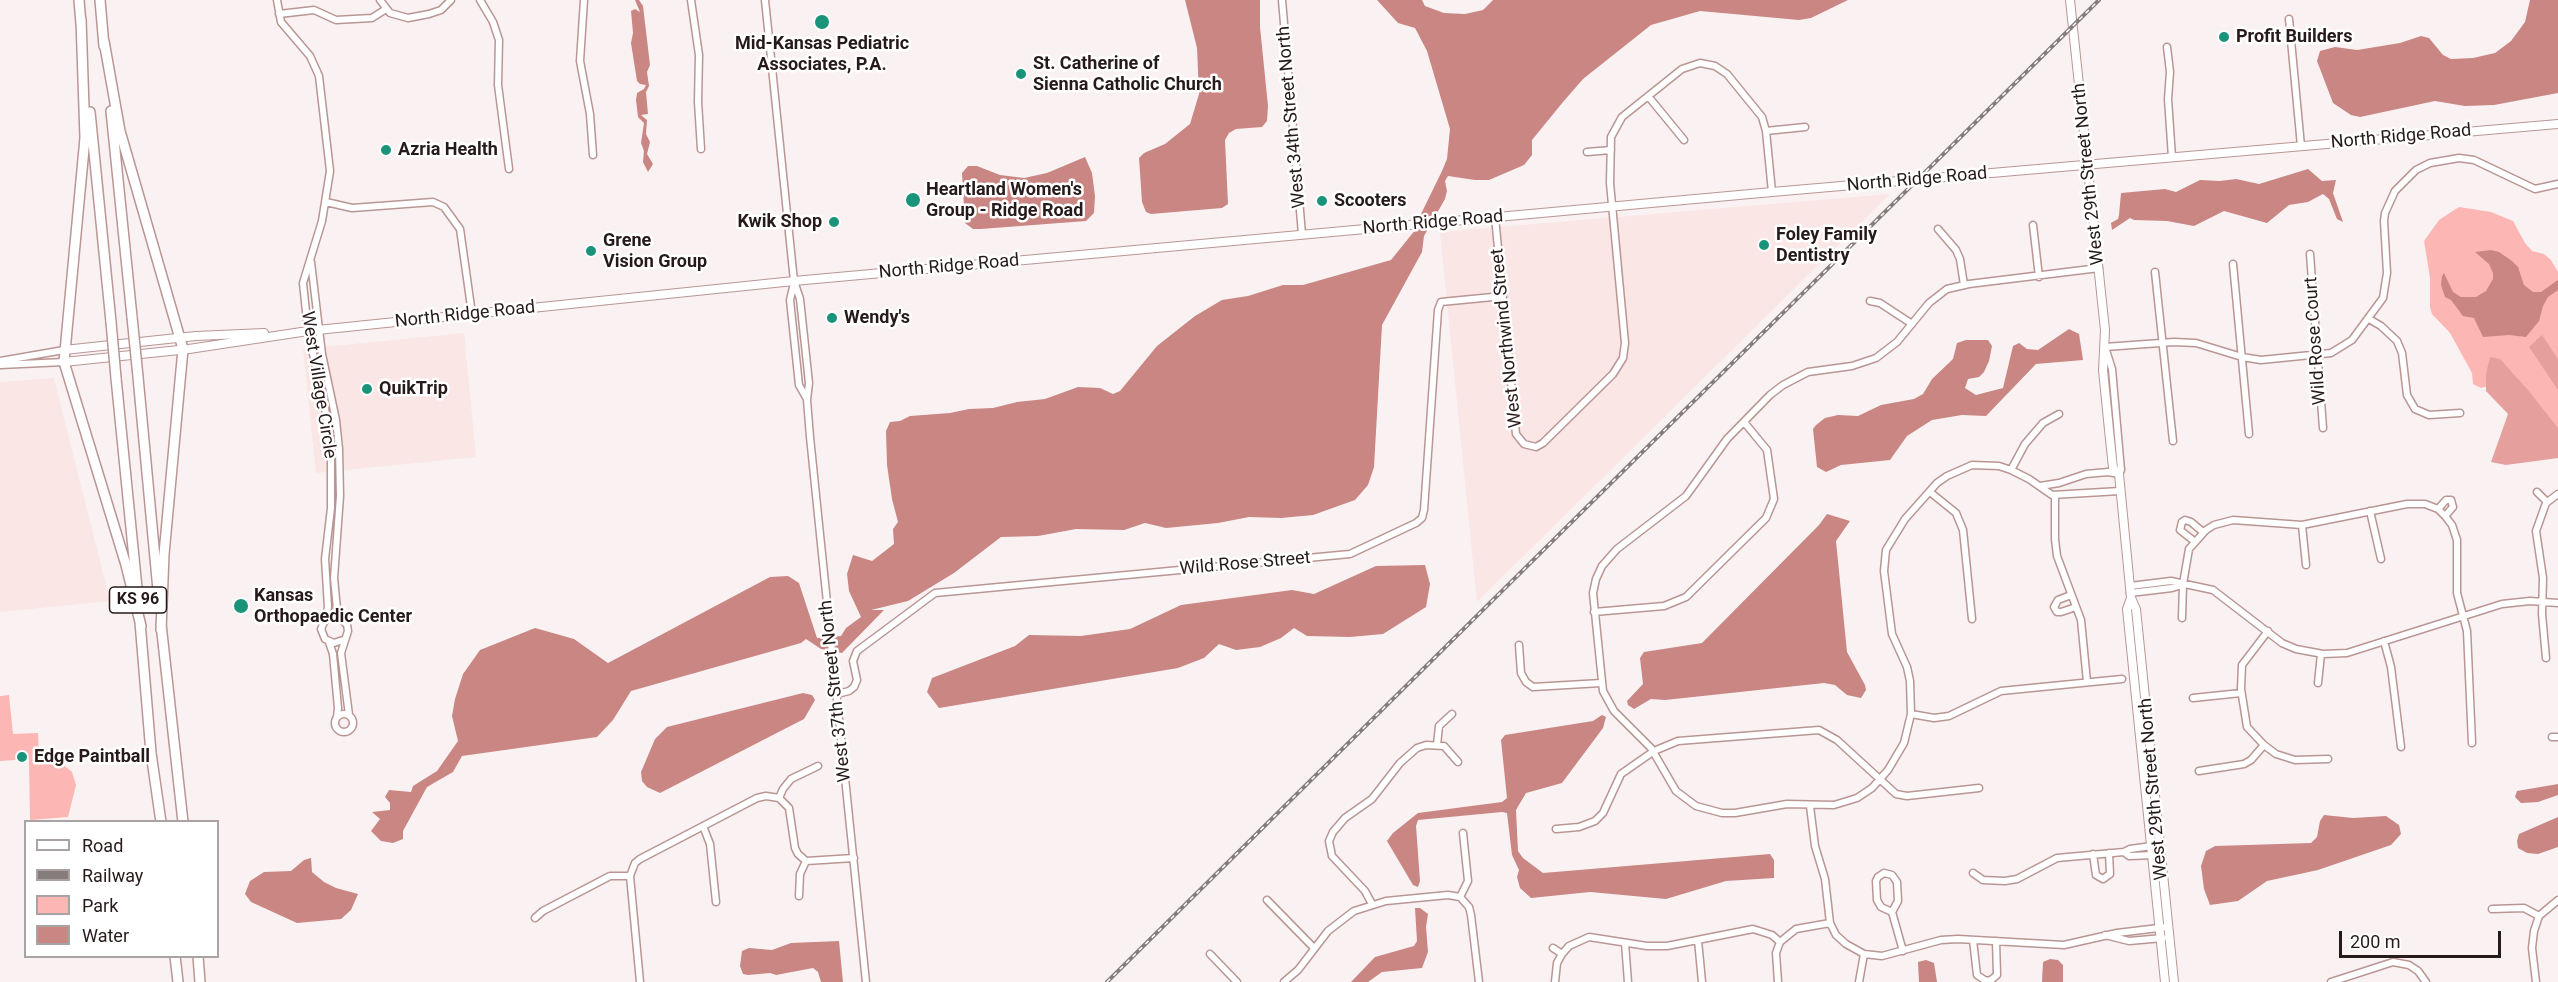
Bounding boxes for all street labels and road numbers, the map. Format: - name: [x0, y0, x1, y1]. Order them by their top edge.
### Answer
- street label: West 34th Street North: [1273, 25, 1311, 209]
- street label: West 29th Street North: [2069, 82, 2109, 266]
- street label: North Ridge Road: [2330, 120, 2472, 154]
- street label: North Ridge Road: [1846, 163, 1988, 197]
- street label: North Ridge Road: [1362, 206, 1504, 240]
- street label: West Northwind Street: [1487, 247, 1527, 429]
- street label: North Ridge Road: [878, 250, 1020, 284]
- street label: Wild Rose Court: [2301, 276, 2331, 406]
- street label: North Ridge Road: [394, 297, 536, 333]
- street label: West Village Circle: [296, 310, 340, 460]
- street label: Wild Rose Street: [1179, 548, 1311, 580]
- road number: KS 96: [110, 587, 166, 613]
- street label: West 37th Street North: [816, 599, 856, 783]
- street label: West 29th Street North: [2135, 697, 2173, 881]

